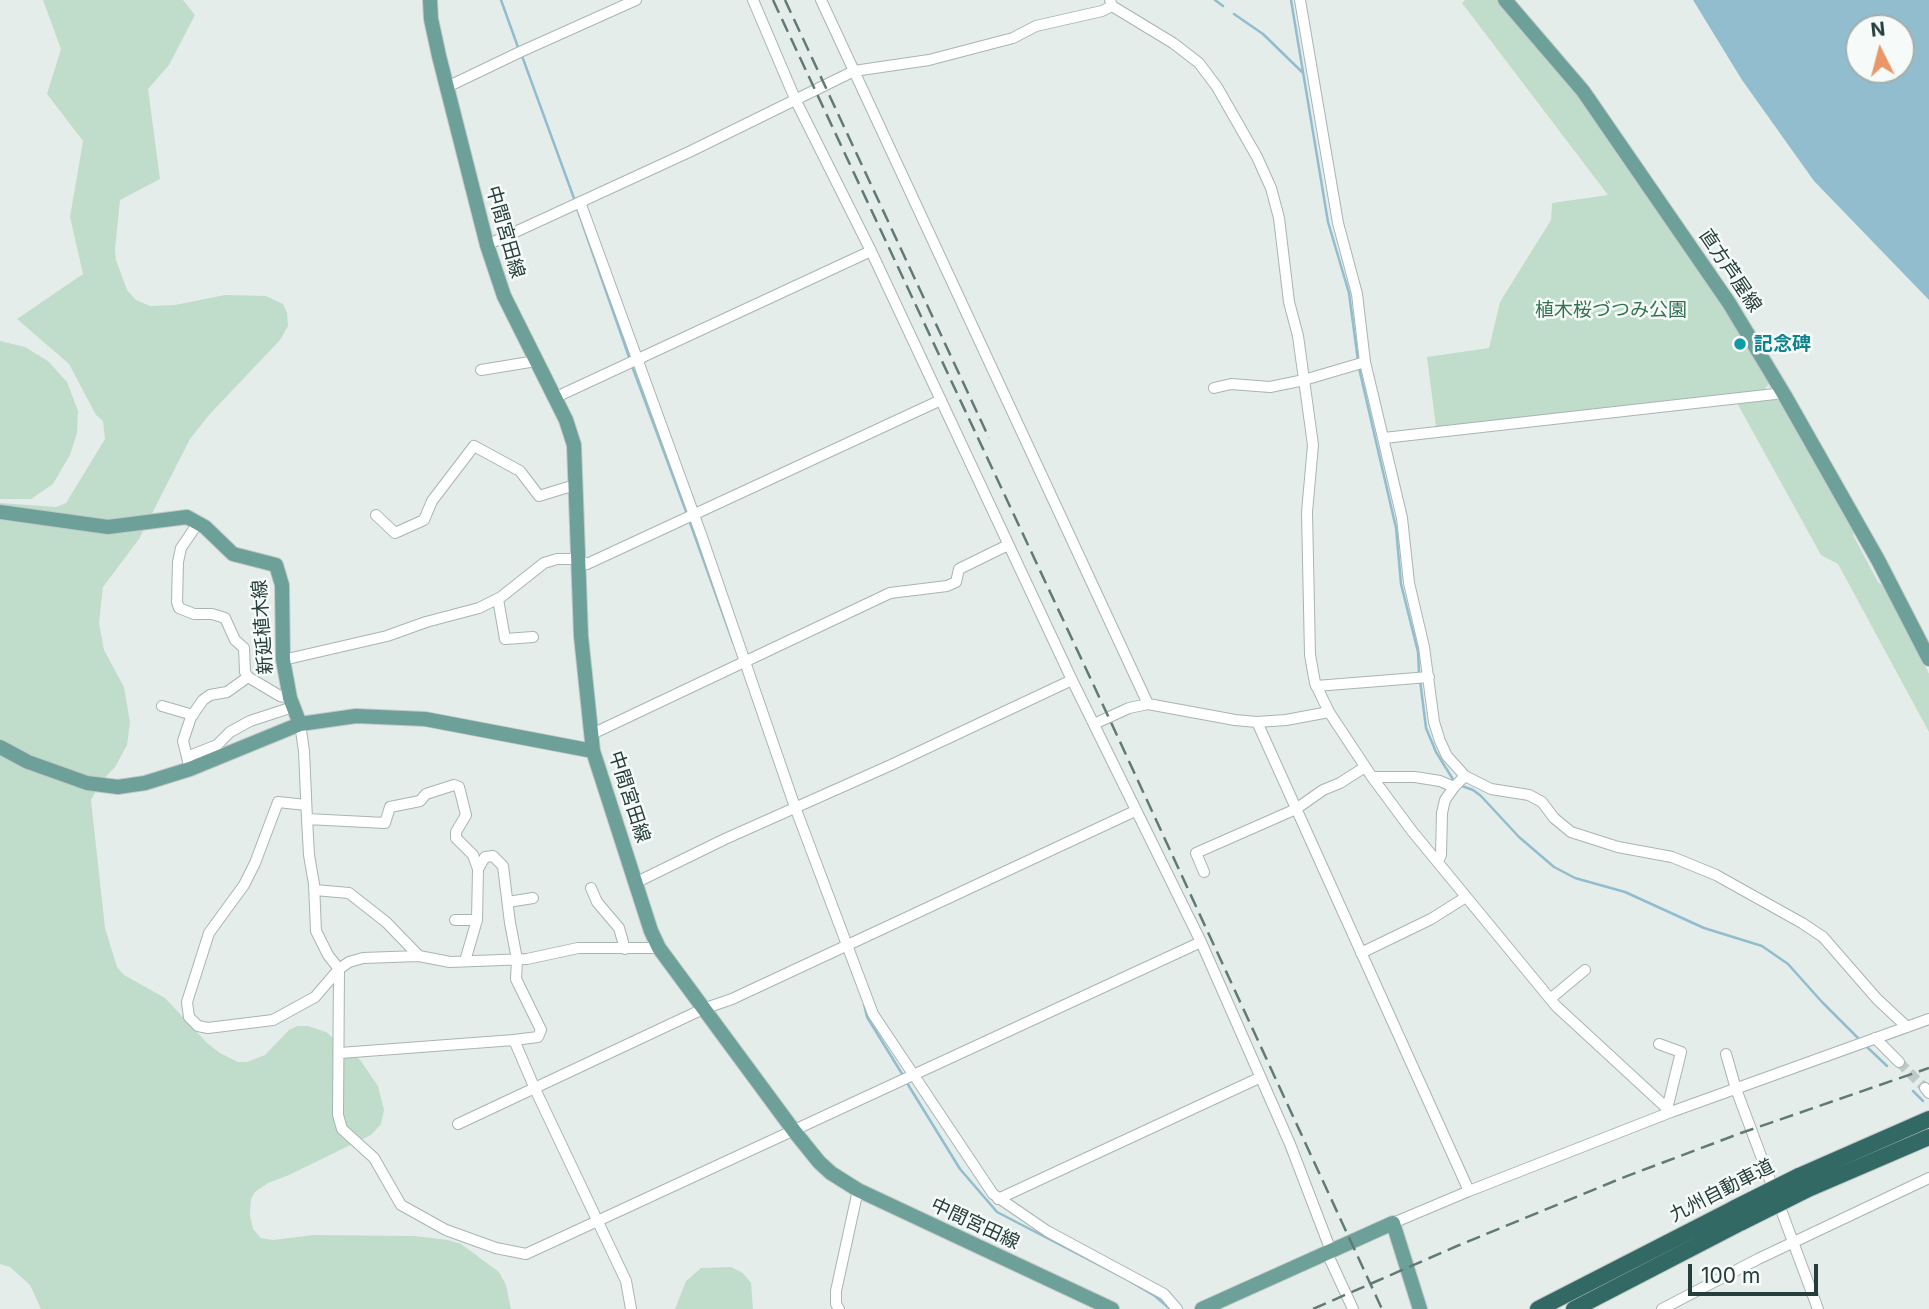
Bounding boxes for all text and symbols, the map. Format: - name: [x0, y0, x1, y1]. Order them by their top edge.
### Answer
- north arrow: [1845, 14, 1915, 84]
- text: N: [1870, 17, 1886, 42]
- street label: 中間宮田線: [481, 183, 529, 281]
- street label: 直方芦屋線: [1694, 225, 1766, 317]
- park label: 植木桜づつみ公園: [1535, 299, 1687, 321]
- place label: 記念碑: [1754, 333, 1811, 355]
- marker: 記念碑: [1732, 336, 1748, 352]
- street label: 新延植木線: [248, 579, 278, 675]
- street label: 中間宮田線: [603, 748, 655, 846]
- street label: 九州自動車道: [1666, 1155, 1778, 1227]
- street label: 中間宮田線: [927, 1194, 1023, 1254]
- scale bar: [1691, 1250, 1820, 1294]
- text: 100 m: [1701, 1263, 1760, 1288]

